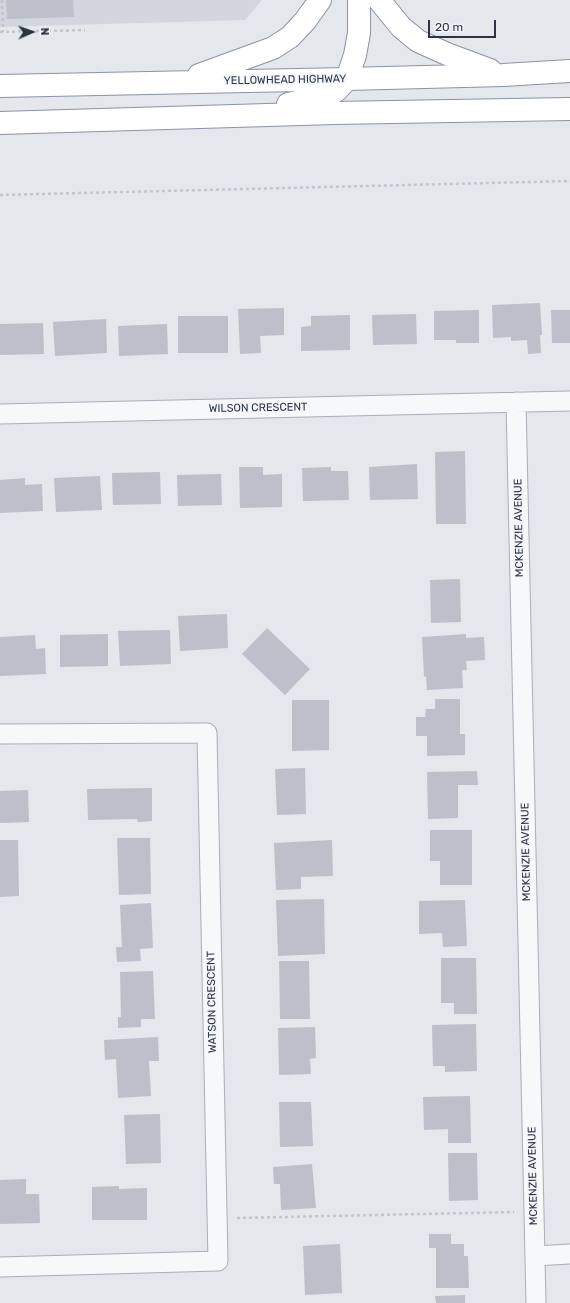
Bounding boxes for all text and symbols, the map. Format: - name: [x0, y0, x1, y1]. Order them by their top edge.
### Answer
- north arrow: [12, 12, 52, 52]
- scale bar: [430, 12, 498, 38]
- text: 20 m: [435, 20, 463, 34]
- text: N: [38, 27, 51, 36]
- street label: YELLOWHEAD HIGHWAY: [223, 72, 347, 88]
- street label: WILSON CRESCENT: [209, 401, 307, 415]
- street label: MCKENZIE AVENUE: [512, 479, 526, 577]
- street label: MCKENZIE AVENUE: [519, 803, 533, 901]
- street label: WATSON CRESCENT: [205, 951, 219, 1053]
- street label: MCKENZIE AVENUE: [526, 1127, 540, 1225]

